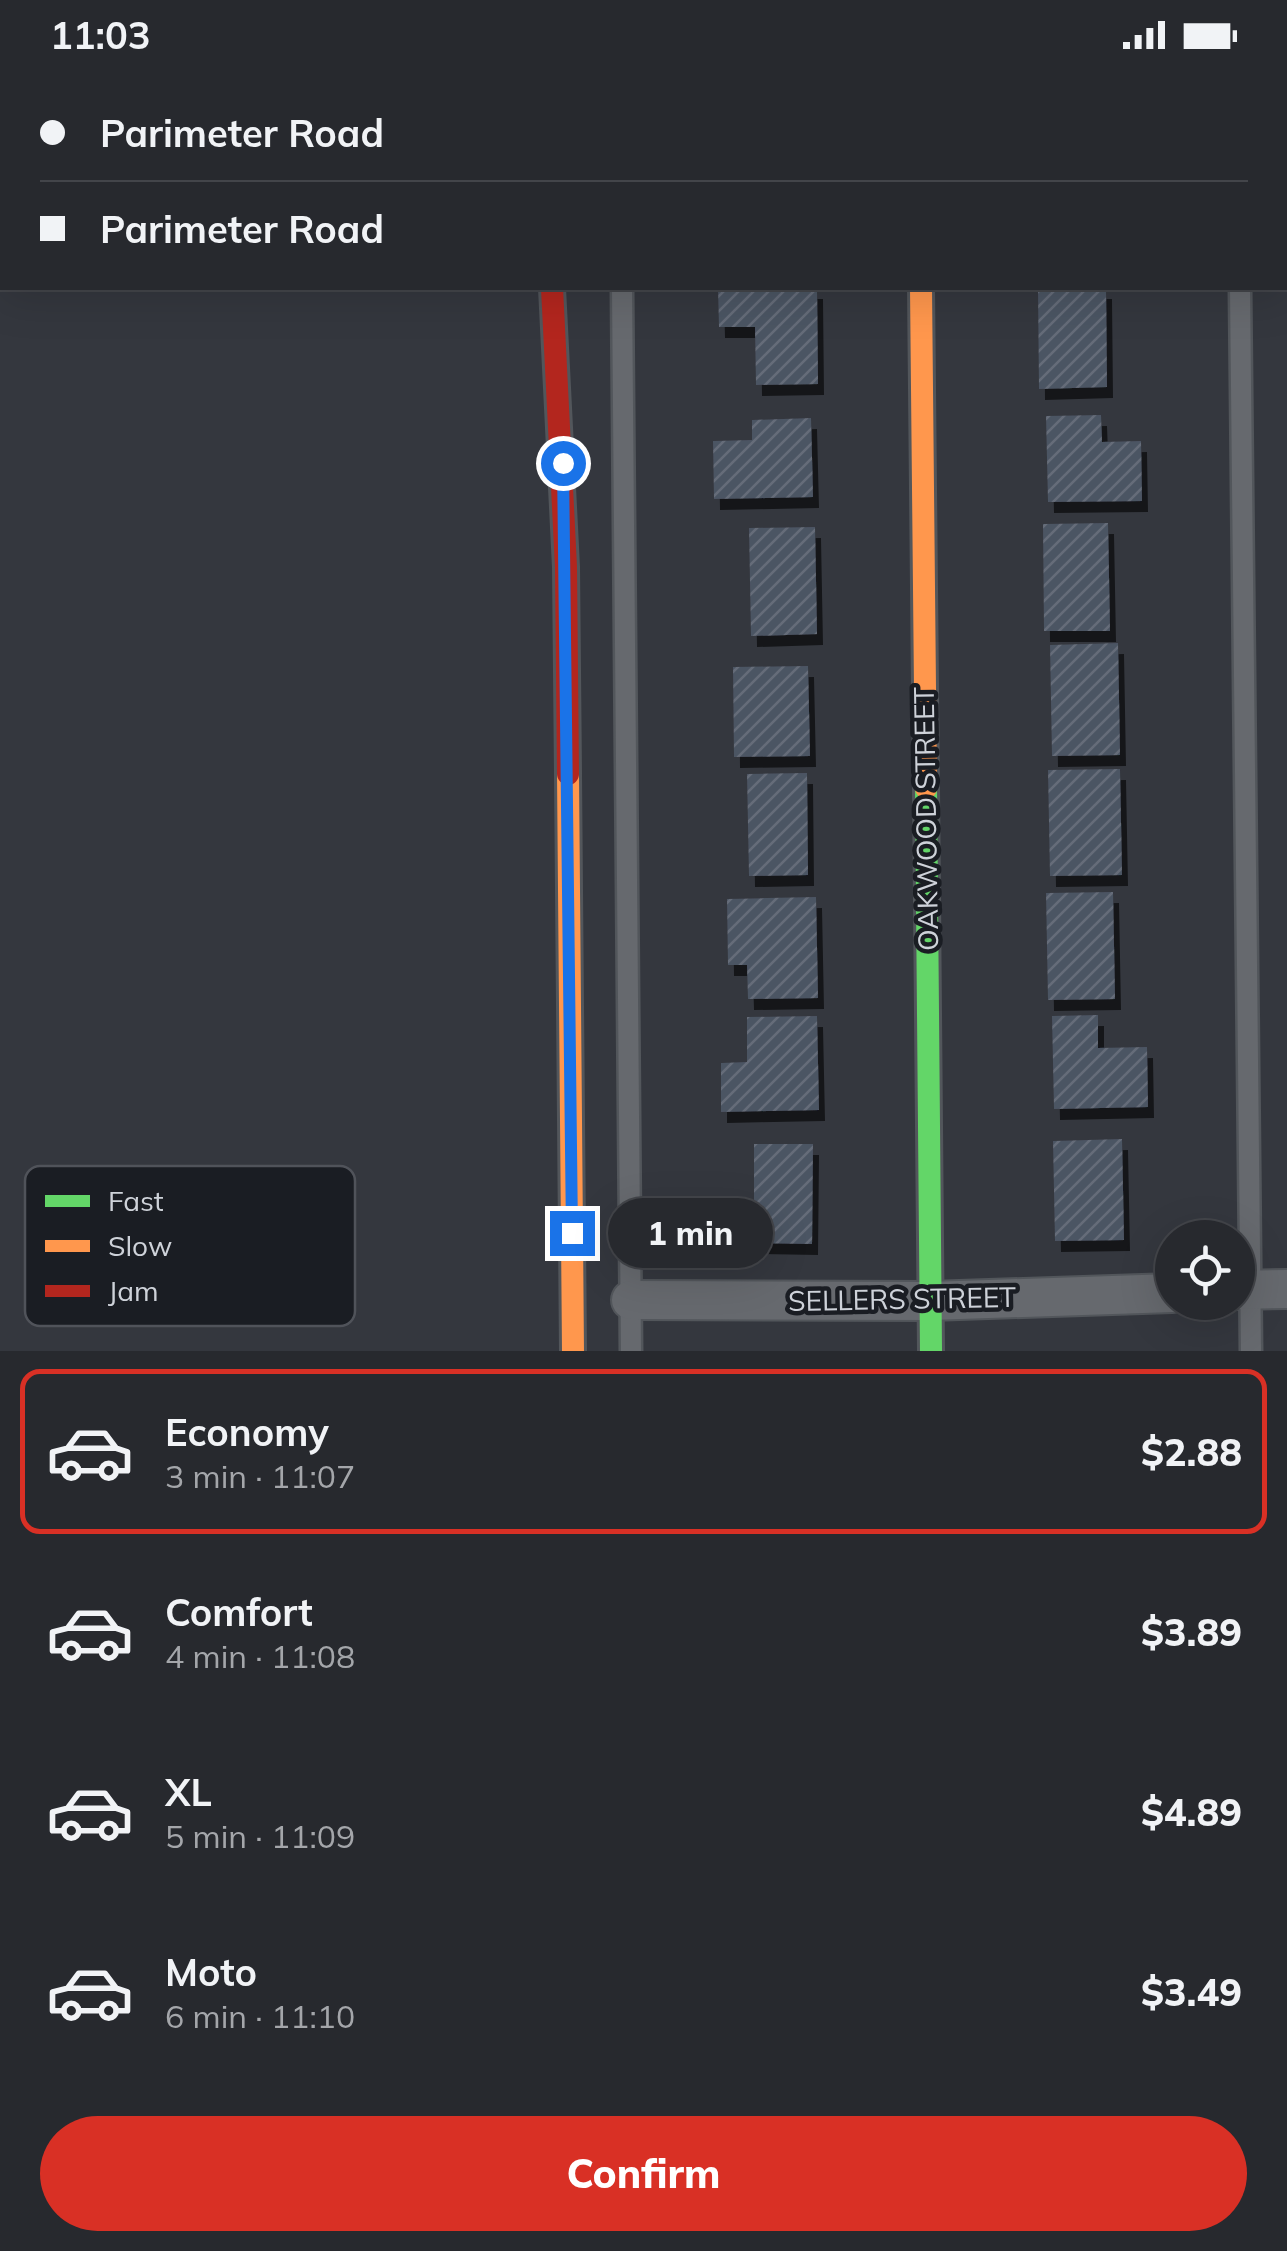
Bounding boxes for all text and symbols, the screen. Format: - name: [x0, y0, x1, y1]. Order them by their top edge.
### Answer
- text: 11:03: [50, 11, 151, 59]
- text: Parimeter Road: [100, 109, 384, 157]
- text: Parimeter Road: [100, 205, 384, 253]
- route start: [541, 441, 586, 486]
- street label: OAKWOOD STREET: [906, 687, 945, 951]
- legend: [25, 1166, 355, 1326]
- text: Fast: [108, 1183, 164, 1218]
- callout: 1 min: [607, 1198, 772, 1268]
- route end: [550, 1211, 595, 1256]
- text: 1 min: [648, 1213, 733, 1253]
- map controls: [1155, 1220, 1255, 1320]
- button: locate: [1155, 1220, 1255, 1320]
- text: Slow: [108, 1228, 172, 1263]
- text: Jam: [108, 1273, 159, 1308]
- street label: SELLERS STREET: [788, 1279, 1016, 1318]
- icon: car: [45, 1407, 135, 1497]
- text: Economy: [165, 1408, 329, 1456]
- text: $2.88: [1141, 1428, 1242, 1476]
- text: 3 min · 11:07: [165, 1456, 355, 1496]
- icon: car: [45, 1587, 135, 1677]
- text: Comfort: [165, 1588, 313, 1636]
- text: $3.89: [1141, 1608, 1242, 1656]
- text: 4 min · 11:08: [165, 1636, 355, 1676]
- icon: car: [45, 1767, 135, 1857]
- text: XL: [165, 1768, 212, 1816]
- text: $4.89: [1141, 1788, 1242, 1836]
- text: 5 min · 11:09: [165, 1816, 355, 1856]
- icon: car: [45, 1947, 135, 2037]
- text: Moto: [165, 1948, 257, 1996]
- text: $3.49: [1141, 1968, 1242, 2016]
- text: 6 min · 11:10: [165, 1996, 355, 2036]
- button: Confirm: [40, 2116, 1247, 2231]

